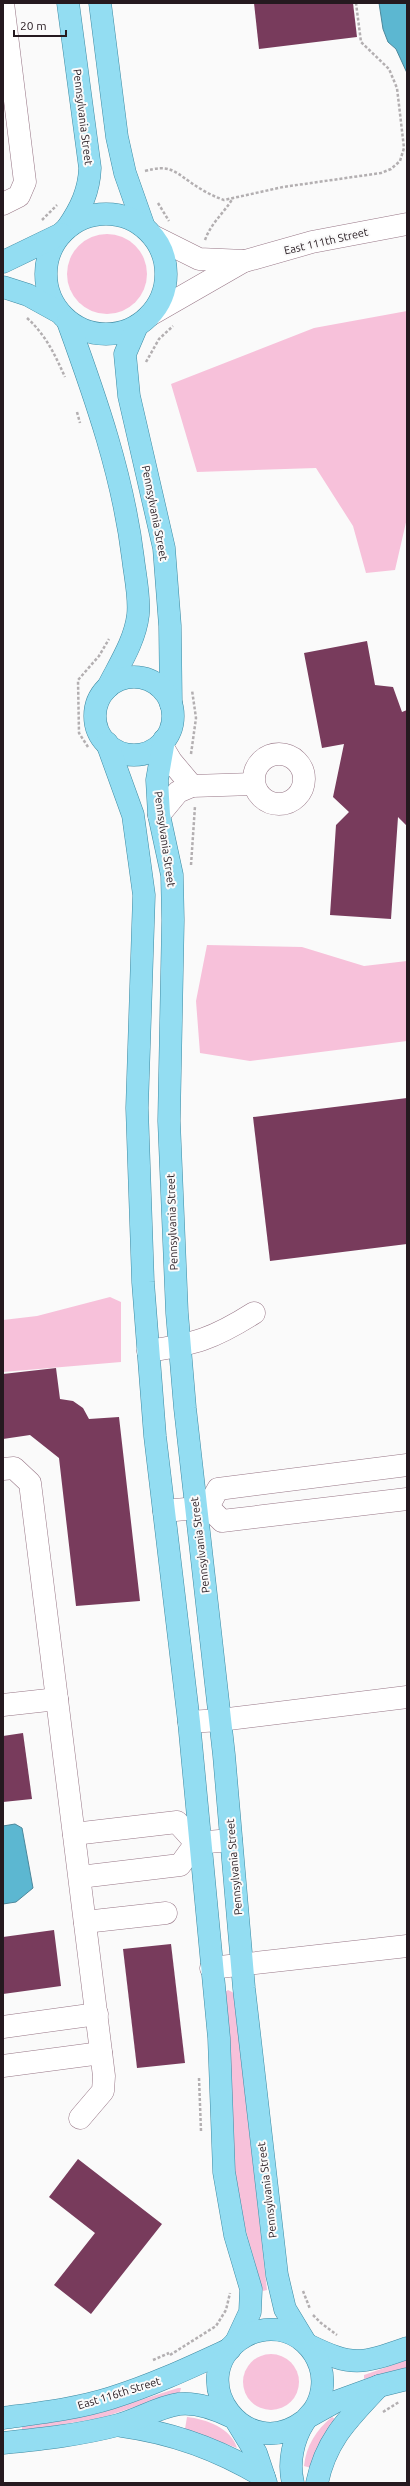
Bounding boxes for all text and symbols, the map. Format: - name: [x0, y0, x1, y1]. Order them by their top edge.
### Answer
- scale bar: [14, 12, 66, 38]
- text: 20 m: [20, 19, 47, 32]
- street label: Pennsylvania Street: [71, 68, 95, 166]
- street label: East 111th Street: [283, 225, 370, 257]
- street label: Pennsylvania Street: [140, 464, 170, 562]
- street label: Pennsylvania Street: [152, 790, 178, 888]
- street label: Pennsylvania Street: [164, 1173, 180, 1271]
- street label: Pennsylvania Street: [188, 1496, 212, 1594]
- street label: Pennsylvania Street: [224, 1818, 244, 1916]
- street label: Pennsylvania Street: [255, 2141, 279, 2239]
- street label: East 116th Street: [76, 2375, 162, 2411]

